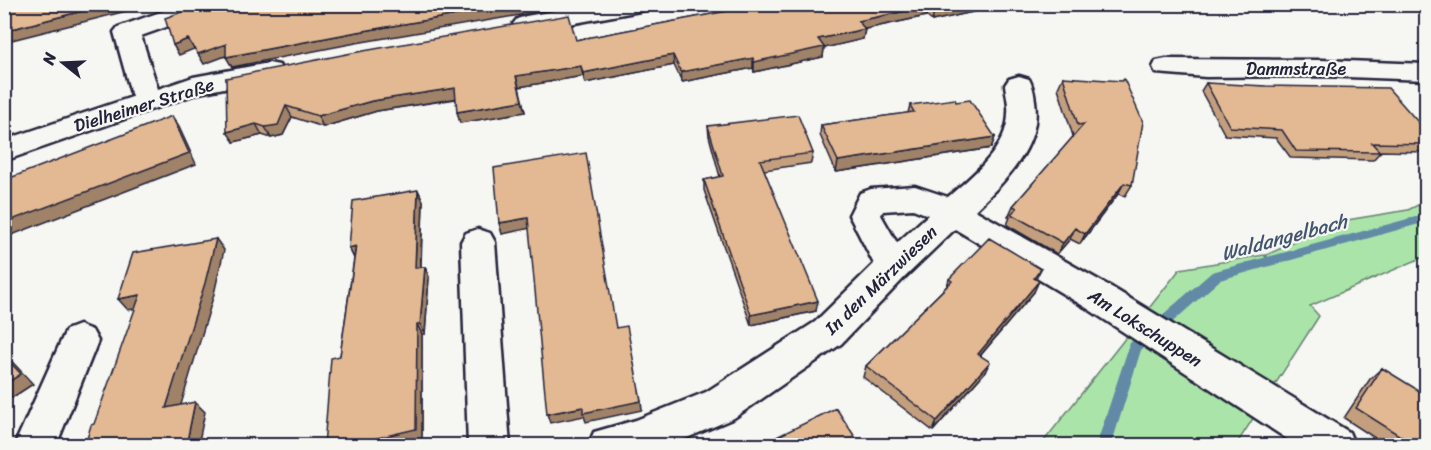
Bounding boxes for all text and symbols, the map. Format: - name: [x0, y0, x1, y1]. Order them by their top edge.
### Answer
- north arrow: [33, 33, 93, 93]
- text: N: [33, 48, 65, 69]
- street label: Dammstraße: [1246, 53, 1346, 85]
- street label: Dielheimer Straße: [70, 68, 218, 142]
- water label: Waldangelbach: [1217, 203, 1353, 271]
- street label: In den Märzwiesen: [816, 217, 945, 343]
- street label: Am Lokschuppen: [1080, 279, 1209, 376]

